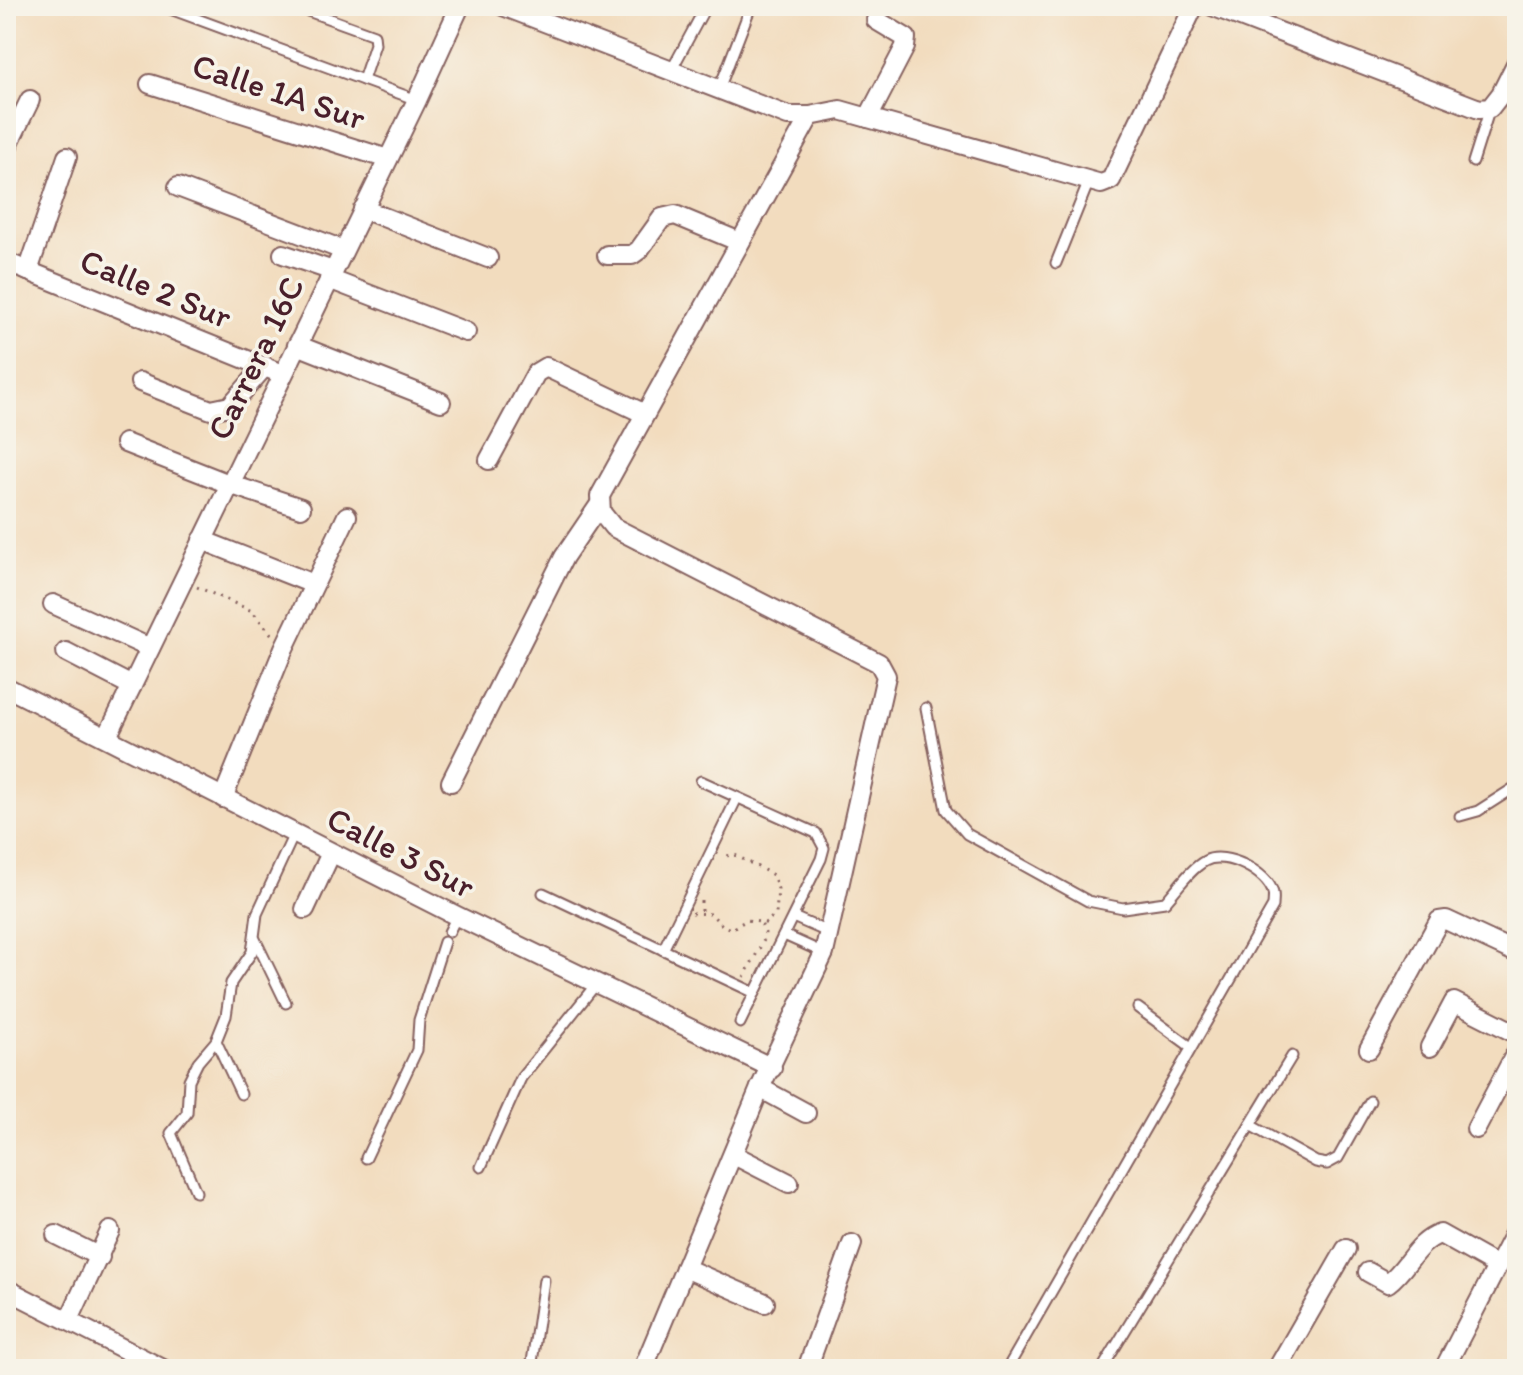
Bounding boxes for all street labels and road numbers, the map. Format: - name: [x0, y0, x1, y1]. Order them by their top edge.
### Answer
- street label: Calle 1A Sur: [187, 44, 371, 139]
- street label: Calle 2 Sur: [74, 240, 238, 338]
- street label: Carrera 16C: [198, 270, 313, 447]
- street label: Calle 3 Sur: [320, 798, 482, 907]

